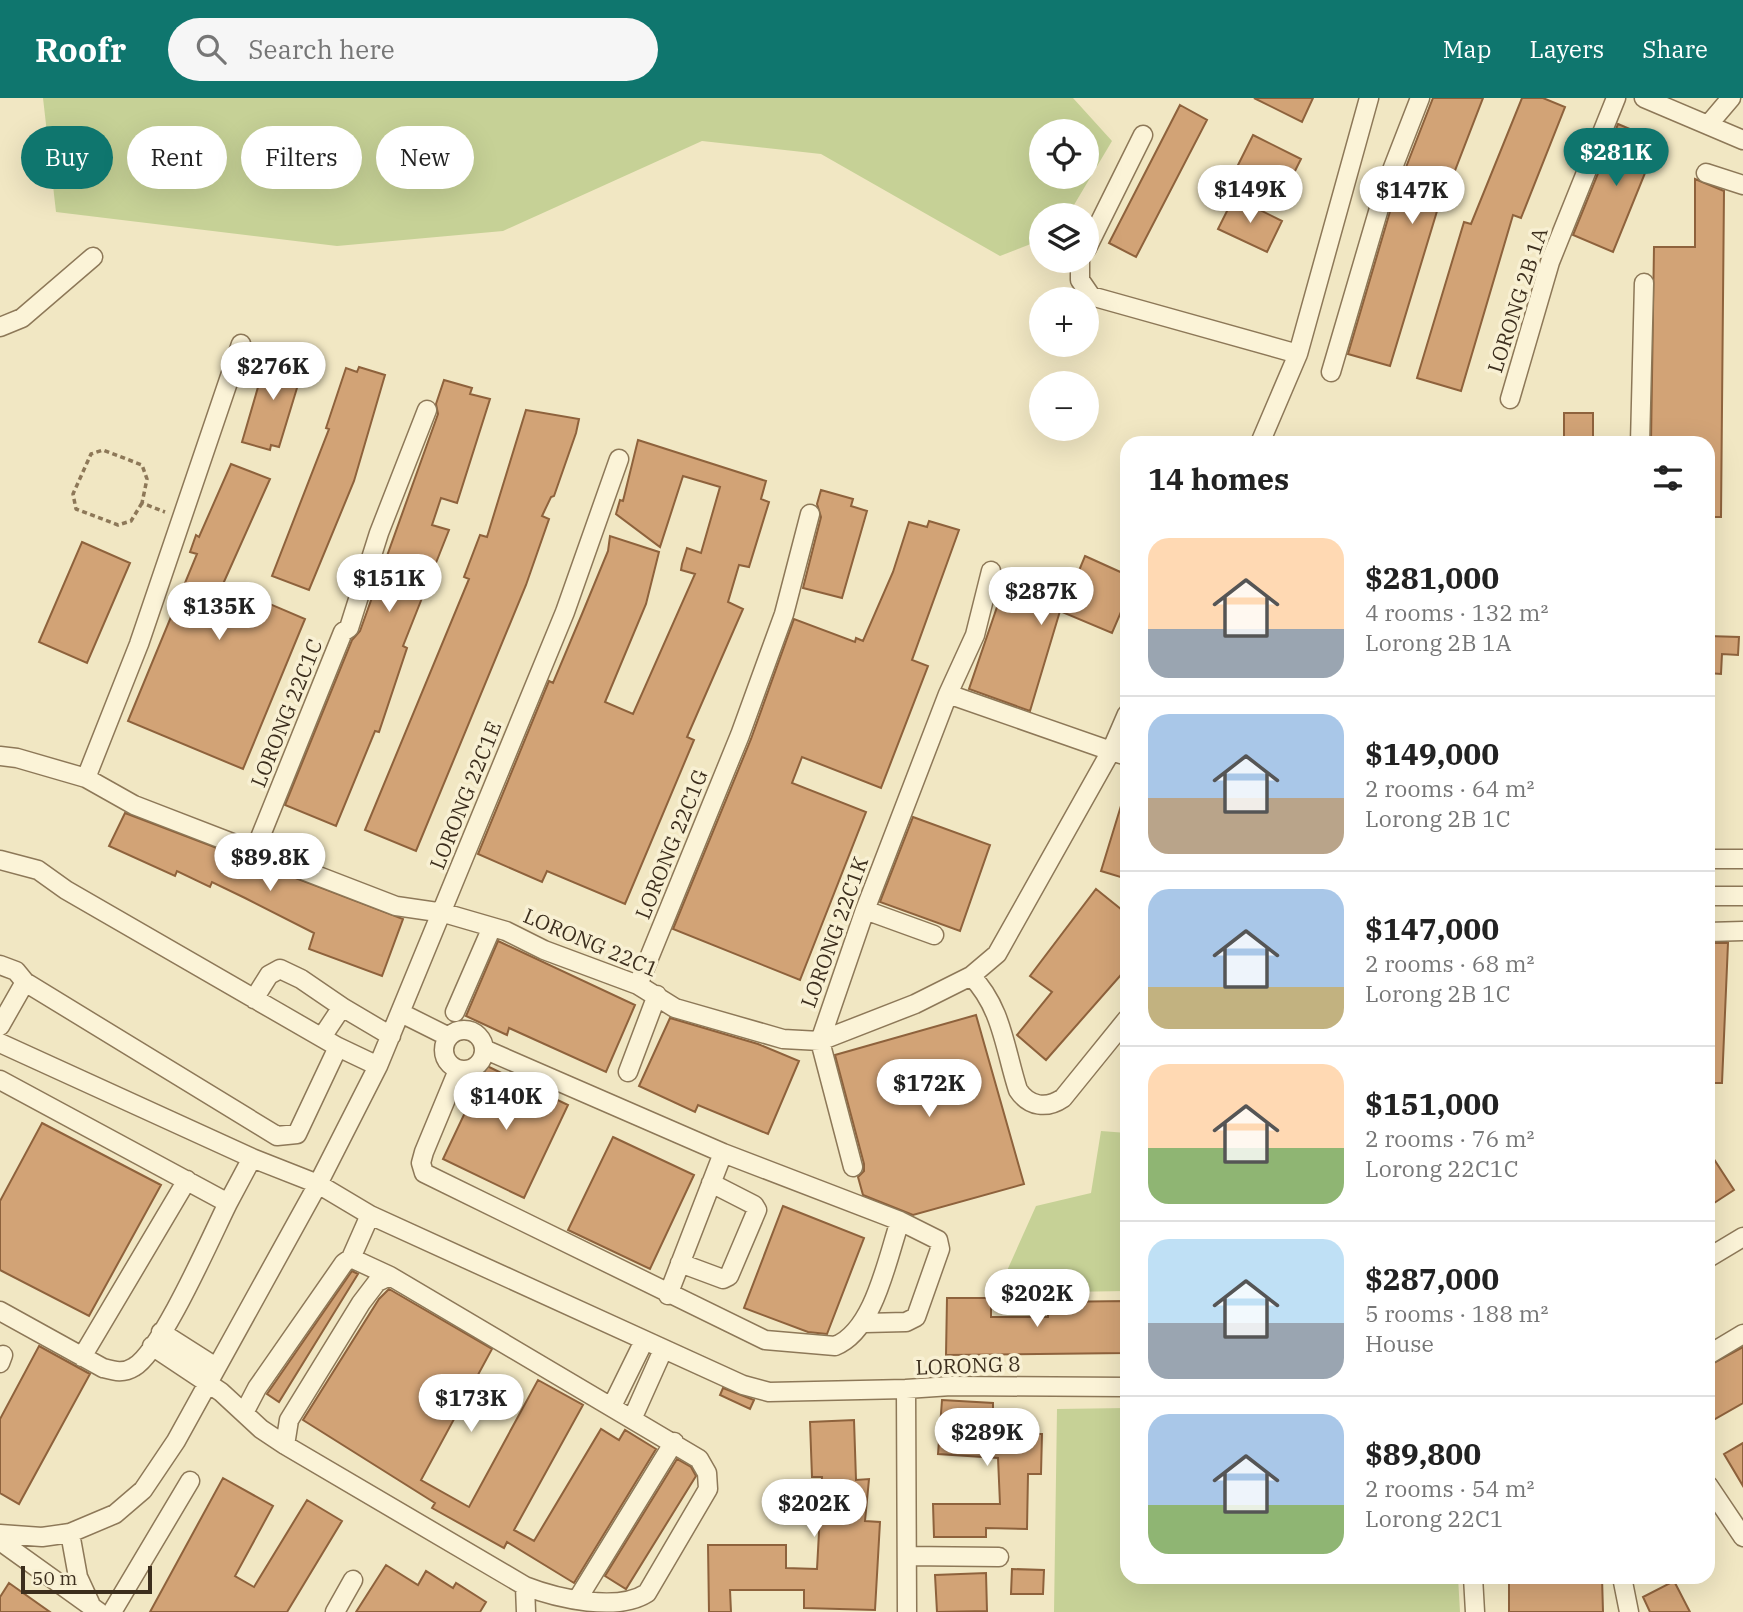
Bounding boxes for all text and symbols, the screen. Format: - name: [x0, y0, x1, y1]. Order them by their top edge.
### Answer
- search box: [168, 18, 658, 81]
- text: Roofr: [35, 28, 126, 71]
- icon: search: [192, 30, 230, 68]
- text: Search here: [248, 32, 395, 66]
- text: Map: [1443, 33, 1491, 65]
- text: Layers: [1529, 33, 1604, 65]
- text: Share: [1642, 33, 1708, 65]
- map controls: [1029, 119, 1099, 441]
- button: locate: [1029, 119, 1099, 189]
- chip: Buy: [21, 126, 113, 189]
- chip: Rent: [127, 126, 227, 189]
- chip: Filters: [241, 126, 362, 189]
- chip: New: [376, 126, 474, 189]
- pin: $281K: [1567, 129, 1665, 188]
- text: $281K: [1580, 136, 1652, 166]
- pin: $149K: [1201, 166, 1299, 225]
- pin: $147K: [1363, 166, 1461, 226]
- text: $149K: [1214, 173, 1286, 203]
- text: $147K: [1376, 174, 1448, 204]
- button: layers: [1029, 203, 1099, 273]
- street label: LORONG 2B 1A: [1480, 223, 1554, 376]
- button: +: [1029, 287, 1099, 357]
- pin: $276K: [224, 342, 322, 402]
- text: $276K: [237, 350, 309, 380]
- button: −: [1029, 371, 1099, 441]
- text: 14 homes: [1148, 459, 1289, 498]
- icon: filters: [1649, 459, 1687, 497]
- pin: $151K: [340, 554, 438, 614]
- text: $281,000: [1365, 558, 1499, 597]
- text: $151K: [353, 562, 425, 592]
- icon: home: [1204, 566, 1288, 650]
- pin: $287K: [992, 568, 1090, 627]
- text: $287K: [1005, 575, 1077, 605]
- pin: $135K: [170, 582, 268, 642]
- text: $135K: [183, 590, 255, 620]
- text: 4 rooms · 132 m²: [1365, 597, 1548, 627]
- text: Lorong 2B 1A: [1365, 627, 1511, 657]
- street label: LORONG 22C1C: [244, 635, 328, 791]
- street label: LORONG 22C1E: [423, 717, 507, 873]
- text: $149,000: [1365, 734, 1499, 773]
- icon: home: [1204, 742, 1288, 826]
- street label: LORONG 22C1G: [628, 765, 714, 923]
- text: 2 rooms · 64 m²: [1365, 773, 1535, 803]
- text: Lorong 2B 1C: [1365, 803, 1511, 833]
- pin: $89.8K: [213, 834, 327, 893]
- text: $89.8K: [230, 841, 310, 871]
- street label: LORONG 22C1K: [794, 852, 874, 1011]
- street label: LORONG 22C1: [519, 901, 663, 983]
- text: $147,000: [1365, 909, 1499, 948]
- icon: home: [1204, 917, 1288, 1001]
- text: 2 rooms · 68 m²: [1365, 948, 1535, 978]
- text: Lorong 2B 1C: [1365, 978, 1511, 1008]
- pin: $172K: [880, 1060, 978, 1119]
- text: $172K: [893, 1067, 965, 1097]
- pin: $140K: [457, 1072, 555, 1132]
- text: $140K: [470, 1080, 542, 1110]
- text: $151,000: [1365, 1084, 1499, 1123]
- icon: home: [1204, 1092, 1288, 1176]
- text: 2 rooms · 76 m²: [1365, 1123, 1535, 1153]
- text: Lorong 22C1C: [1365, 1153, 1519, 1183]
- text: $287,000: [1365, 1259, 1499, 1298]
- icon: home: [1204, 1267, 1288, 1351]
- pin: $202K: [988, 1270, 1086, 1329]
- text: $202K: [1001, 1277, 1073, 1307]
- text: 5 rooms · 188 m²: [1365, 1298, 1548, 1328]
- text: House: [1365, 1328, 1434, 1358]
- street label: LORONG 8: [915, 1349, 1021, 1381]
- pin: $173K: [422, 1374, 520, 1434]
- text: $173K: [435, 1382, 507, 1412]
- pin: $289K: [938, 1408, 1036, 1468]
- text: $289K: [951, 1416, 1023, 1446]
- text: $89,800: [1365, 1434, 1481, 1473]
- icon: home: [1204, 1442, 1288, 1526]
- text: 2 rooms · 54 m²: [1365, 1473, 1535, 1503]
- pin: $202K: [765, 1480, 863, 1539]
- text: $202K: [778, 1487, 850, 1517]
- text: Lorong 22C1: [1365, 1503, 1504, 1533]
- scale bar: [21, 1563, 152, 1595]
- text: 50 m: [32, 1566, 77, 1590]

